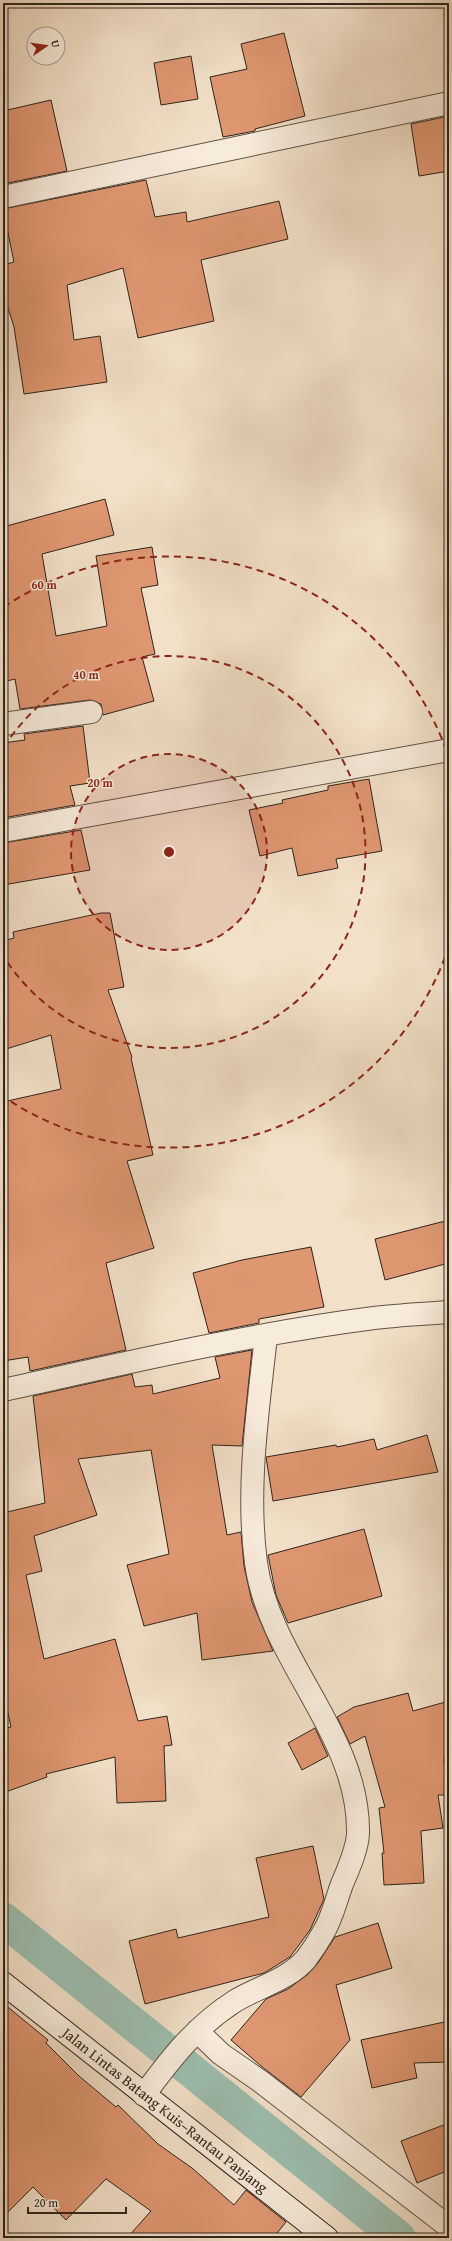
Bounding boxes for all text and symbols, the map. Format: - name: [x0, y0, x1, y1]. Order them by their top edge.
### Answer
- north arrow: [26, 26, 66, 66]
- text: U: [47, 38, 65, 50]
- text: 60 m: [31, 576, 57, 593]
- text: 40 m: [73, 666, 99, 683]
- text: 20 m: [87, 774, 113, 791]
- centre of rings: [162, 845, 176, 859]
- street label: Jalan Lintas Batang Kuis–Rantau Panjang: [56, 2021, 273, 2198]
- scale bar: [28, 2189, 126, 2215]
- text: 20 m: [34, 2194, 58, 2211]

